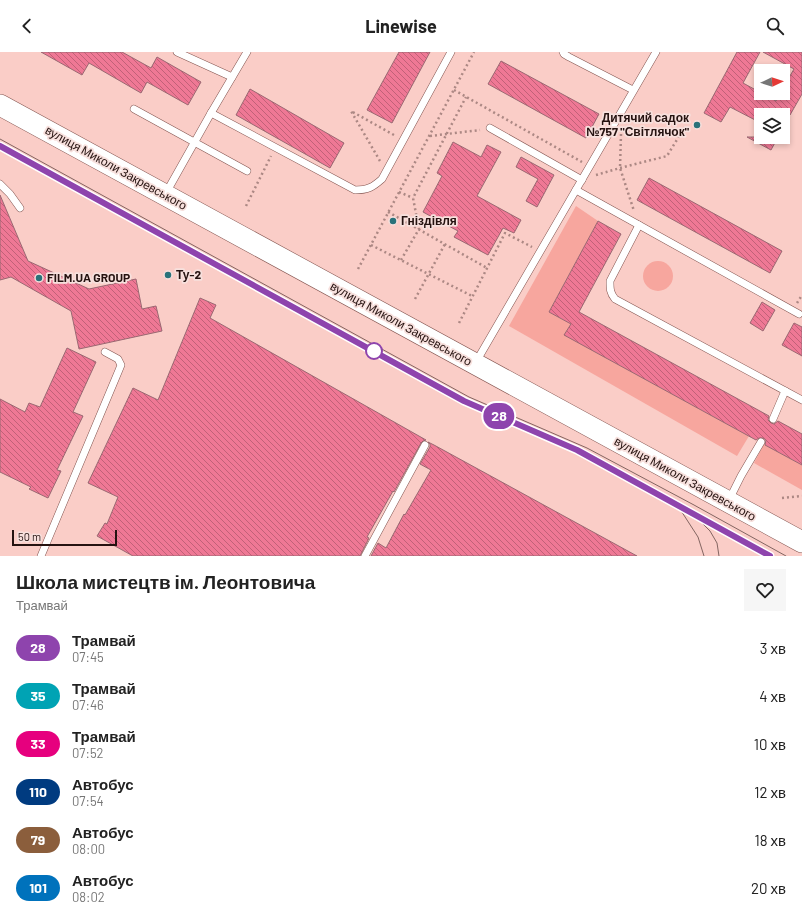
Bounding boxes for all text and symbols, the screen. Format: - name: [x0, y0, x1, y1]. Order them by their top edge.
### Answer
- icon: back: [16, 15, 38, 37]
- text: Linewise: [365, 15, 437, 37]
- icon: search: [764, 15, 786, 37]
- north arrow: [754, 64, 790, 100]
- map controls: [754, 64, 790, 144]
- button: layers: [754, 108, 790, 144]
- place label: Дитячий садок №757 "Світлячок": [586, 110, 690, 138]
- marker: Дитячий садок №757 "Світлячок": [692, 120, 702, 130]
- street label: вулиця Миколи Закревського: [43, 122, 190, 213]
- place label: Гніздівля: [401, 213, 457, 228]
- marker: Гніздівля: [388, 216, 398, 226]
- place label: Ту-2: [176, 267, 201, 282]
- place label: FILM.UA GROUP: [47, 270, 130, 284]
- marker: Ту-2: [163, 270, 173, 280]
- marker: FILM.UA GROUP: [34, 273, 44, 283]
- street label: вулиця Миколи Закревського: [328, 278, 475, 369]
- unlabelled marker: [365, 342, 383, 360]
- line badge: 28: [481, 403, 517, 429]
- text: 28: [491, 407, 507, 424]
- street label: вулиця Миколи Закревського: [612, 433, 759, 524]
- scale bar: [12, 528, 117, 547]
- text: 50 m: [18, 530, 41, 543]
- button: heart: [744, 569, 786, 611]
- text: Школа мистецтв ім. Леонтовича: [16, 570, 315, 593]
- text: Трамвай: [16, 597, 68, 613]
- text: Трамвай: [72, 631, 136, 649]
- text: 28: [30, 639, 46, 656]
- text: 3 хв: [760, 639, 786, 657]
- text: 07:45: [72, 649, 104, 665]
- text: Трамвай: [72, 679, 136, 697]
- text: 35: [30, 687, 46, 704]
- text: 4 хв: [759, 687, 786, 705]
- text: 07:46: [72, 697, 104, 713]
- text: Трамвай: [72, 727, 136, 745]
- text: 33: [30, 735, 46, 752]
- text: 10 хв: [754, 735, 786, 753]
- text: 07:52: [72, 745, 104, 761]
- text: Автобус: [72, 775, 134, 793]
- text: 110: [29, 783, 47, 800]
- text: 12 хв: [754, 783, 786, 801]
- text: 07:54: [72, 793, 104, 809]
- text: Автобус: [72, 823, 134, 841]
- text: 79: [31, 831, 45, 848]
- text: 18 хв: [754, 831, 786, 849]
- text: 08:00: [72, 841, 105, 857]
- text: Автобус: [72, 871, 134, 889]
- text: 101: [29, 879, 47, 896]
- text: 20 хв: [751, 879, 786, 897]
- text: 08:02: [72, 889, 105, 905]

